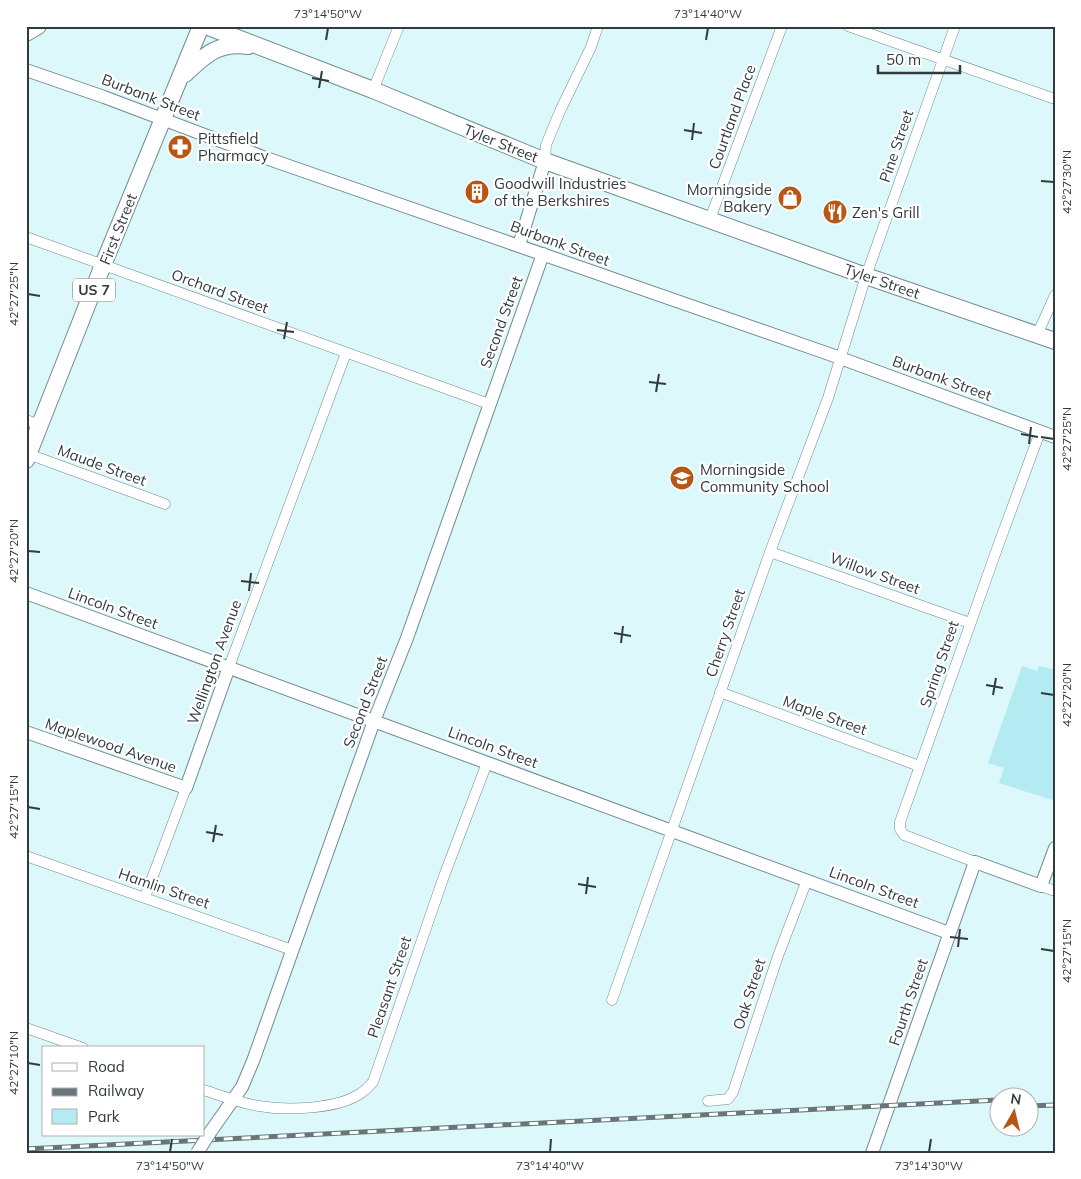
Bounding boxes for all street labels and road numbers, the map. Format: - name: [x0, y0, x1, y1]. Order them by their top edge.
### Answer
- street label: Courtland Place: [704, 62, 760, 172]
- street label: Burbank Street: [99, 69, 203, 125]
- street label: Pine Street: [875, 107, 917, 185]
- street label: Tyler Street: [461, 119, 541, 167]
- street label: First Street: [95, 190, 141, 268]
- street label: Burbank Street: [508, 216, 612, 270]
- street label: Tyler Street: [842, 259, 922, 303]
- street label: Orchard Street: [169, 265, 271, 317]
- street label: Second Street: [476, 273, 526, 371]
- road number: US 7: [73, 278, 115, 302]
- street label: Burbank Street: [890, 351, 994, 405]
- street label: Maude Street: [55, 440, 149, 490]
- street label: Willow Street: [827, 548, 923, 598]
- street label: Lincoln Street: [66, 583, 160, 633]
- street label: Cherry Street: [701, 586, 749, 680]
- street label: Wellington Avenue: [183, 597, 245, 727]
- street label: Spring Street: [915, 618, 963, 710]
- street label: Second Street: [339, 654, 391, 750]
- street label: Maple Street: [780, 691, 870, 739]
- street label: Maplewood Avenue: [43, 714, 179, 776]
- street label: Lincoln Street: [446, 722, 540, 772]
- street label: Lincoln Street: [827, 862, 921, 912]
- street label: Hamlin Street: [116, 864, 212, 912]
- street label: Pleasant Street: [363, 934, 415, 1040]
- street label: Oak Street: [729, 956, 769, 1032]
- street label: Fourth Street: [884, 956, 932, 1048]

